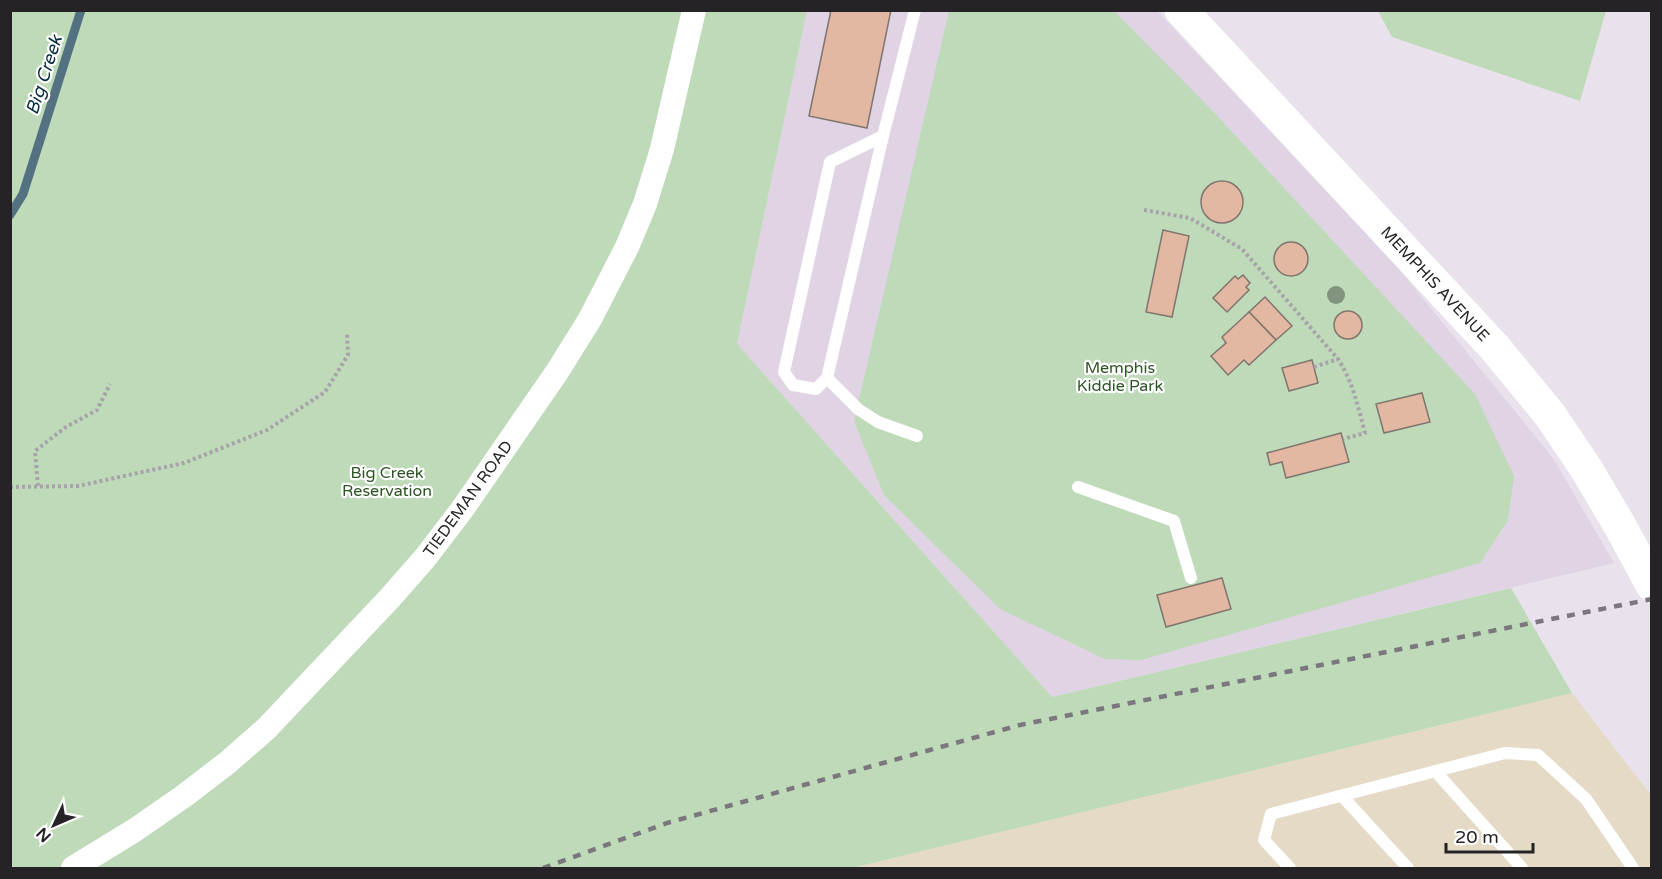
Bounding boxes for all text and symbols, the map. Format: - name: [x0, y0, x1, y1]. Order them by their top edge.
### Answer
- water label: Big Creek: [21, 31, 68, 117]
- street label: MEMPHIS AVENUE: [1376, 222, 1494, 346]
- park label: Memphis Kiddie Park: [1077, 358, 1163, 396]
- street label: TIEDEMAN ROAD: [419, 437, 517, 561]
- park label: Big Creek Reservation: [342, 463, 432, 501]
- north arrow: [24, 795, 84, 855]
- scale bar: [1446, 816, 1533, 854]
- text: N: [32, 823, 56, 846]
- text: 20 m: [1455, 826, 1499, 848]

